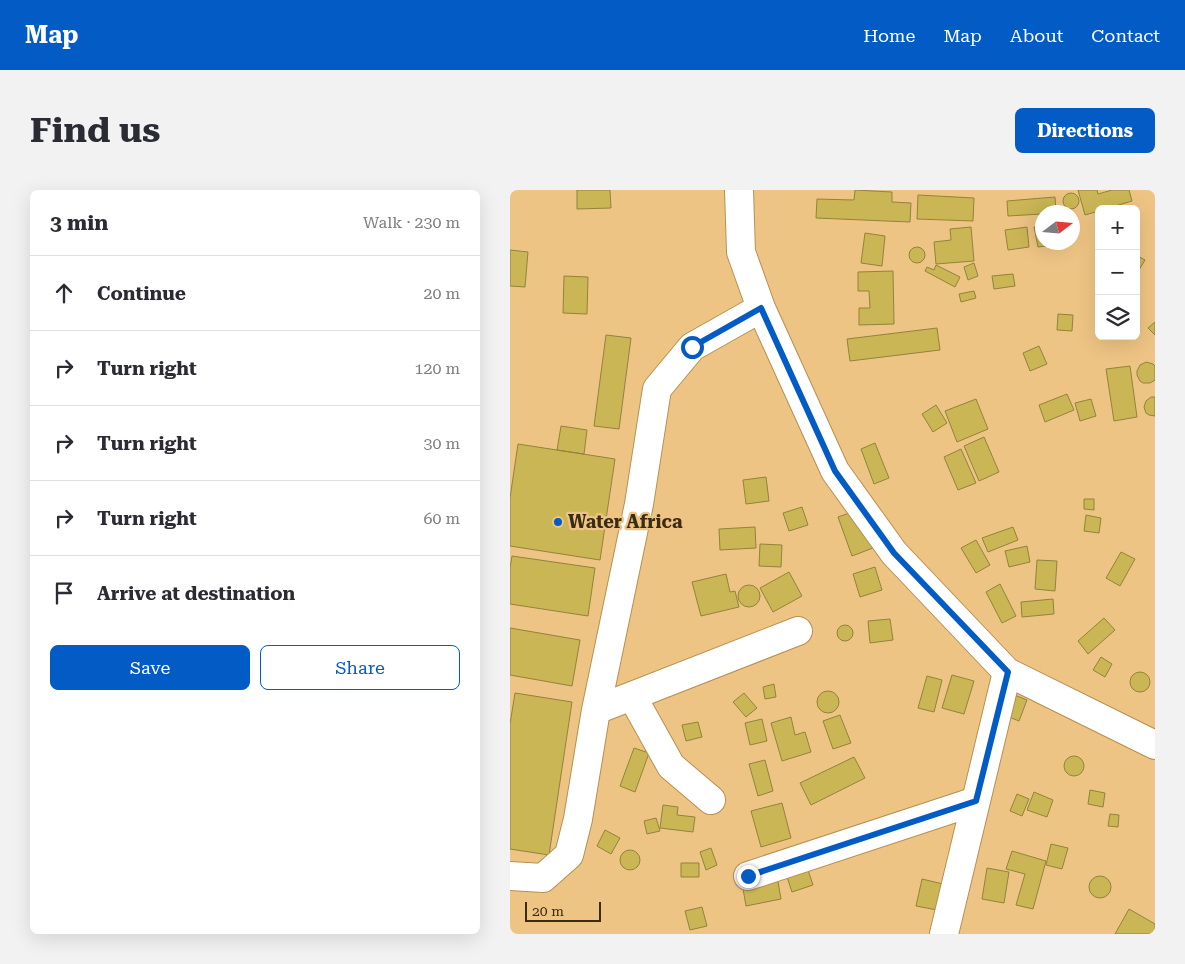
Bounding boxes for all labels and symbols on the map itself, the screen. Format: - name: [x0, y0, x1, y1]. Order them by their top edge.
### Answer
- north arrow: [1035, 205, 1080, 250]
- route start: [681, 336, 704, 359]
- place label: Water Africa: [568, 511, 683, 532]
- marker: Water Africa: [552, 516, 564, 528]
- route end: [737, 865, 760, 888]
- scale bar: [525, 899, 601, 922]

